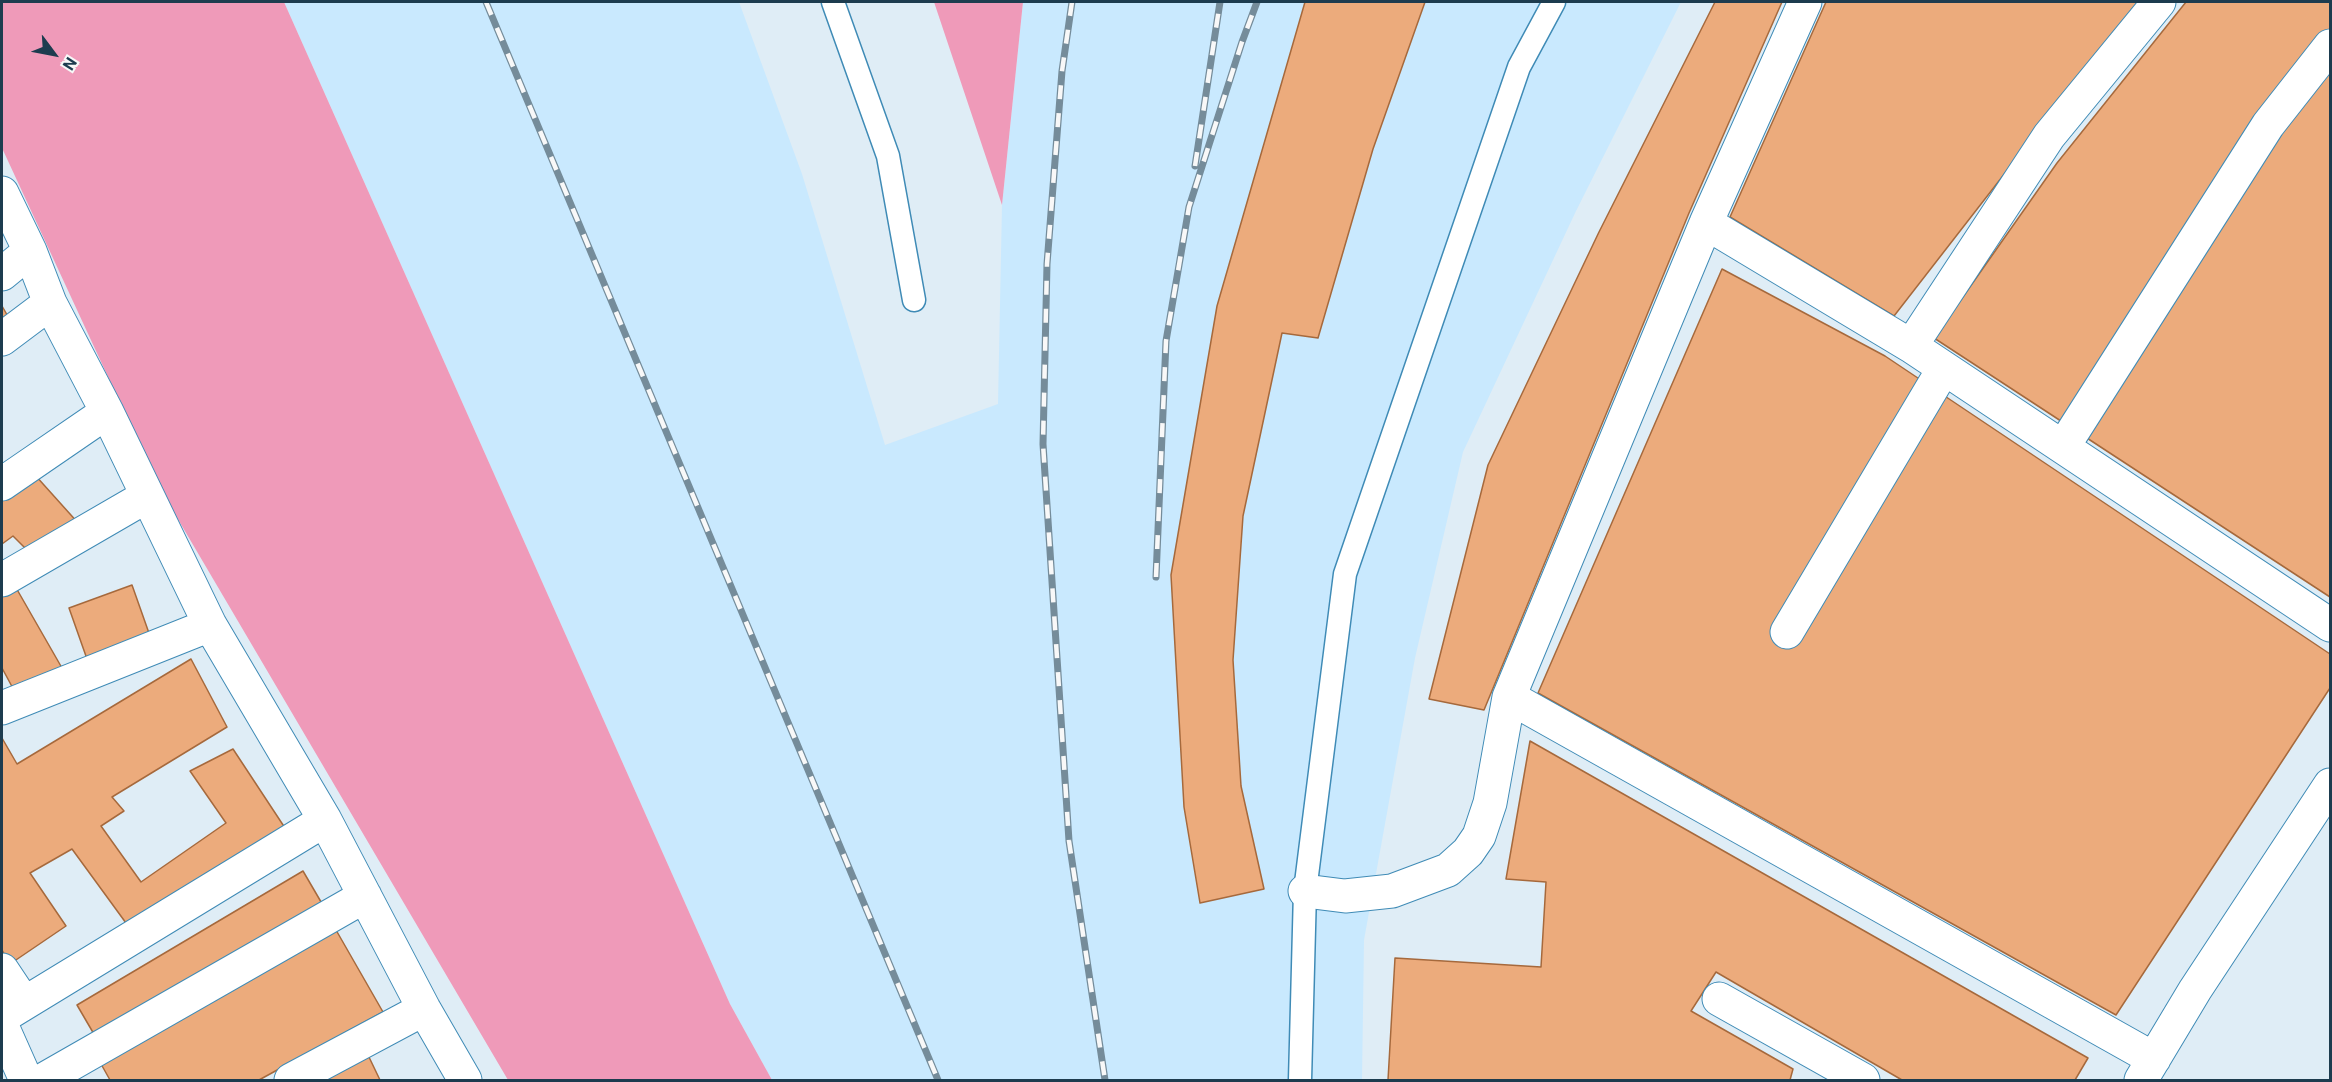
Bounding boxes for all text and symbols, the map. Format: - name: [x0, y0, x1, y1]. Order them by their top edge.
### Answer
- north arrow: [24, 24, 84, 84]
- text: N: [59, 54, 81, 74]

